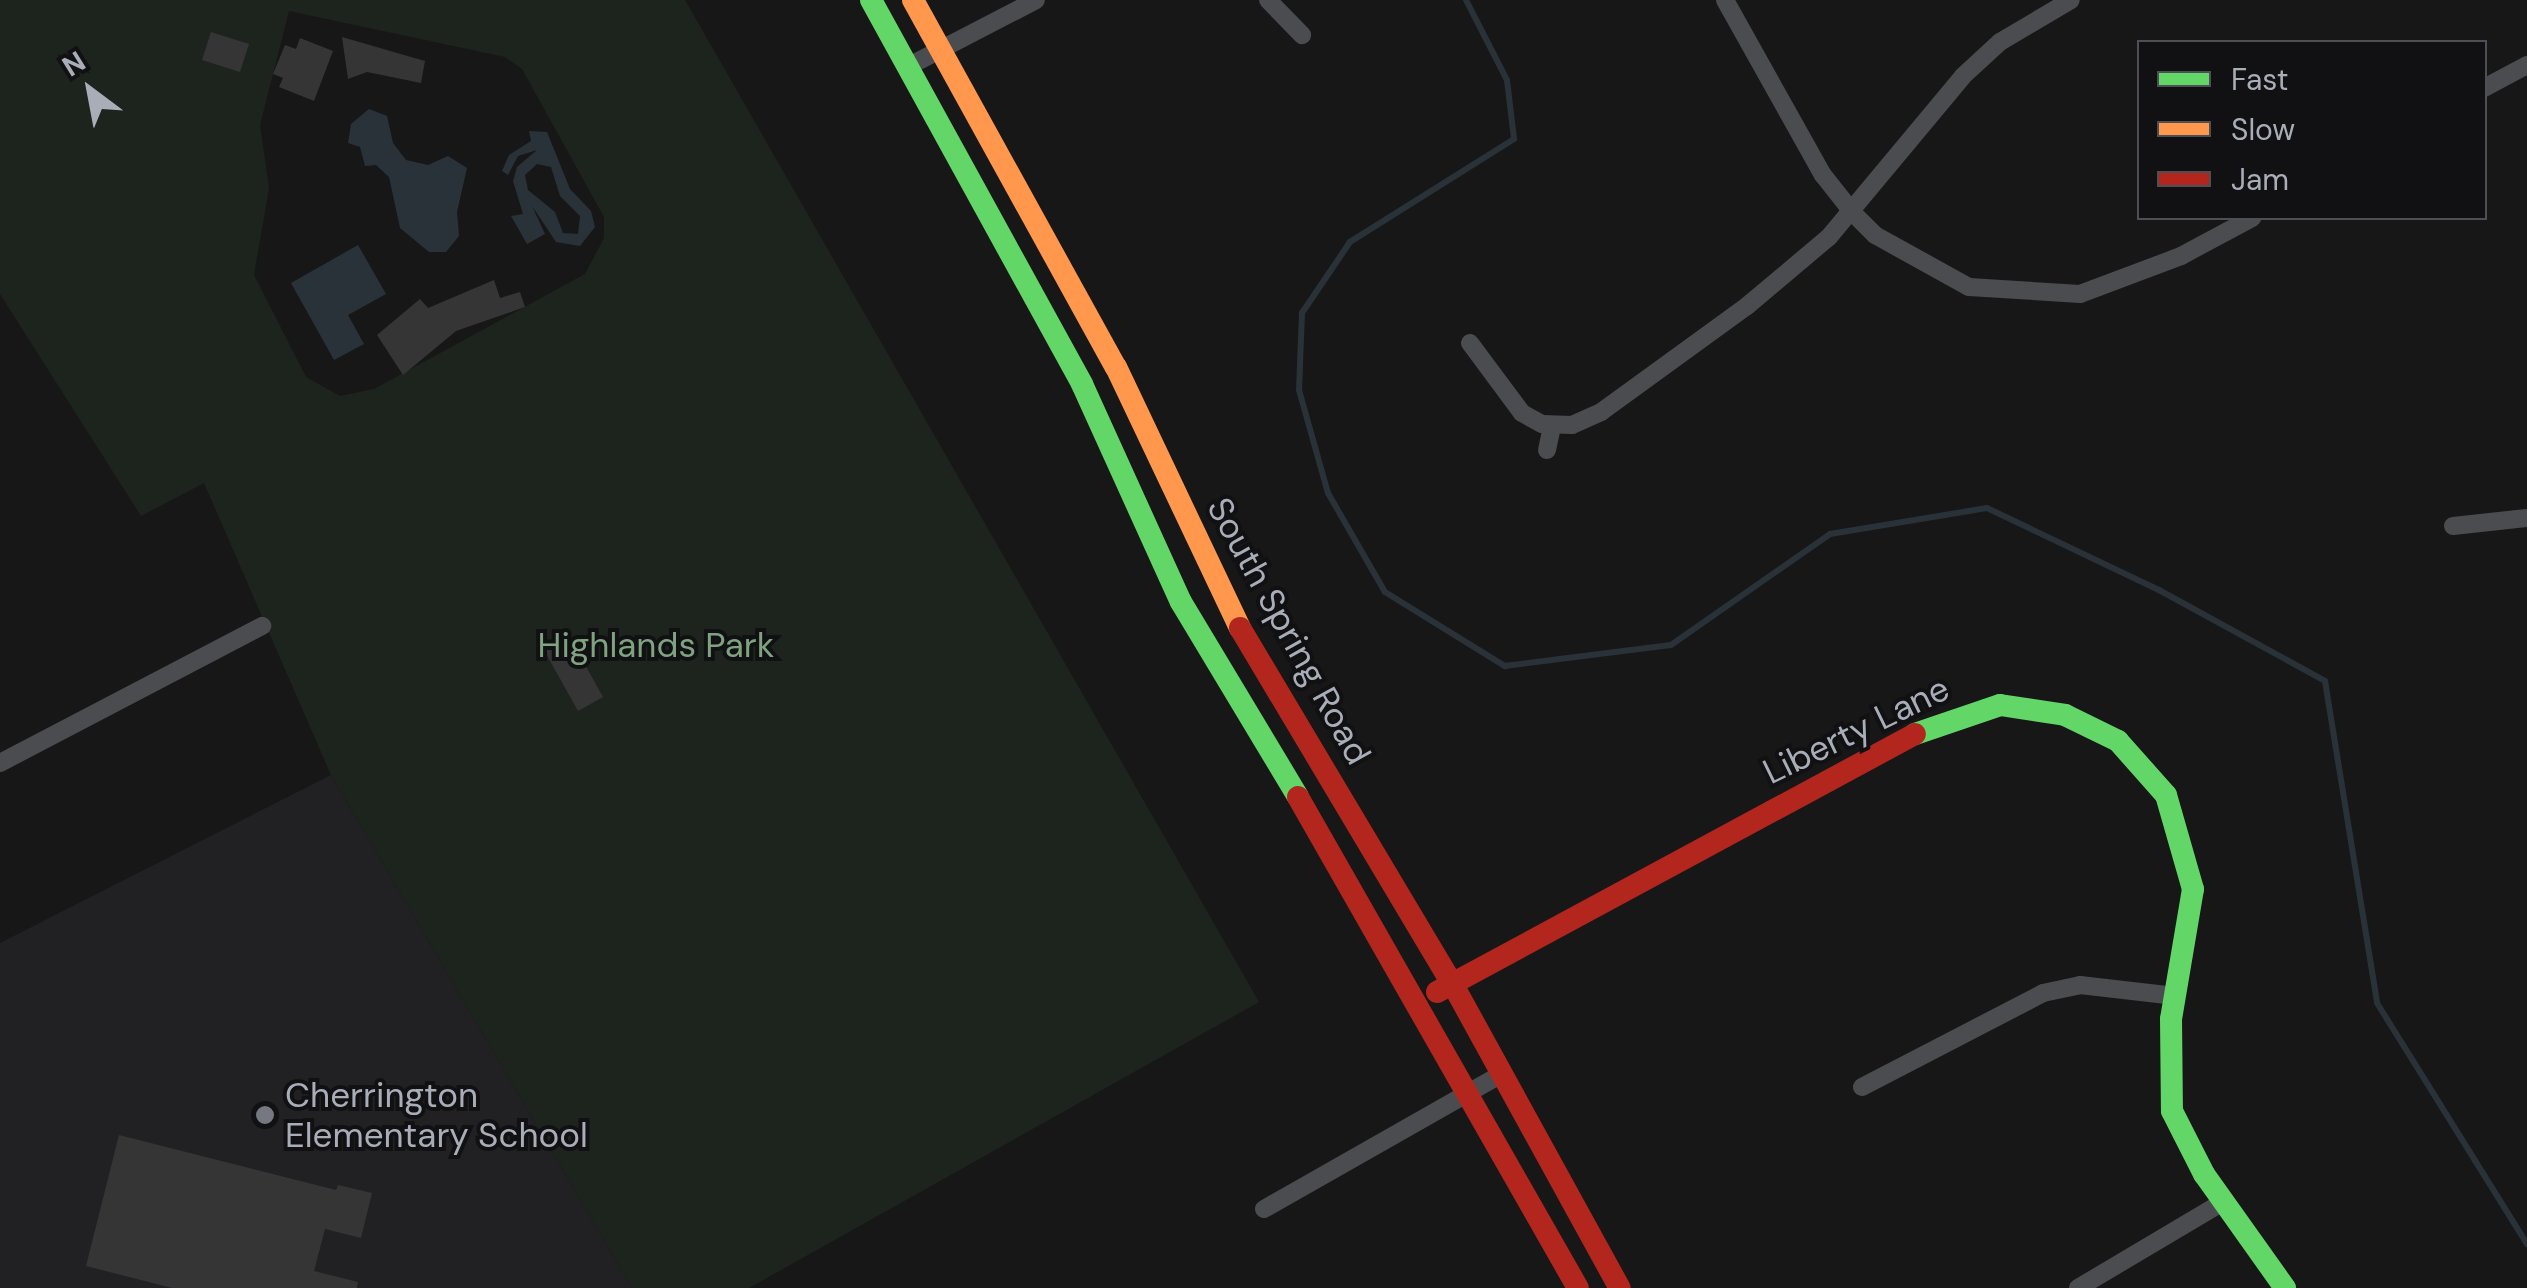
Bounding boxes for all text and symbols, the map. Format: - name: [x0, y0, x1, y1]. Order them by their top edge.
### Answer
- north arrow: [40, 40, 140, 140]
- legend: [2137, 40, 2487, 220]
- text: N: [55, 43, 92, 85]
- text: Fast: [2231, 60, 2289, 99]
- text: Slow: [2231, 110, 2295, 149]
- text: Jam: [2231, 160, 2289, 199]
- street label: South Spring Road: [1198, 490, 1380, 772]
- park label: Highlands Park: [538, 624, 774, 666]
- street label: Liberty Lane: [1756, 667, 1956, 793]
- place label: Cherrington Elementary School: [285, 1074, 588, 1156]
- marker: Cherrington Elementary School: [254, 1104, 276, 1126]

